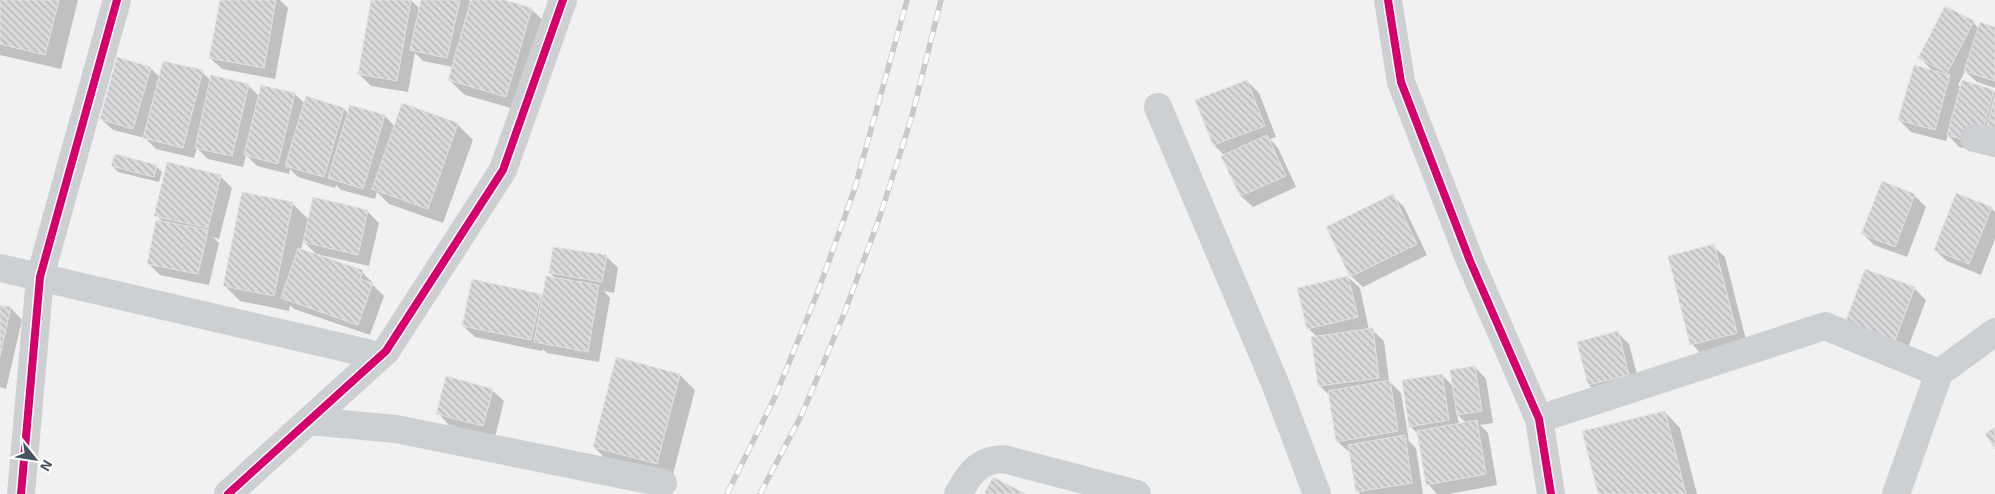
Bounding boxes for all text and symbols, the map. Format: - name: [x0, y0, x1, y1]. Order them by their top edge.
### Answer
- north arrow: [10, 434, 60, 484]
- text: N: [37, 457, 57, 474]

